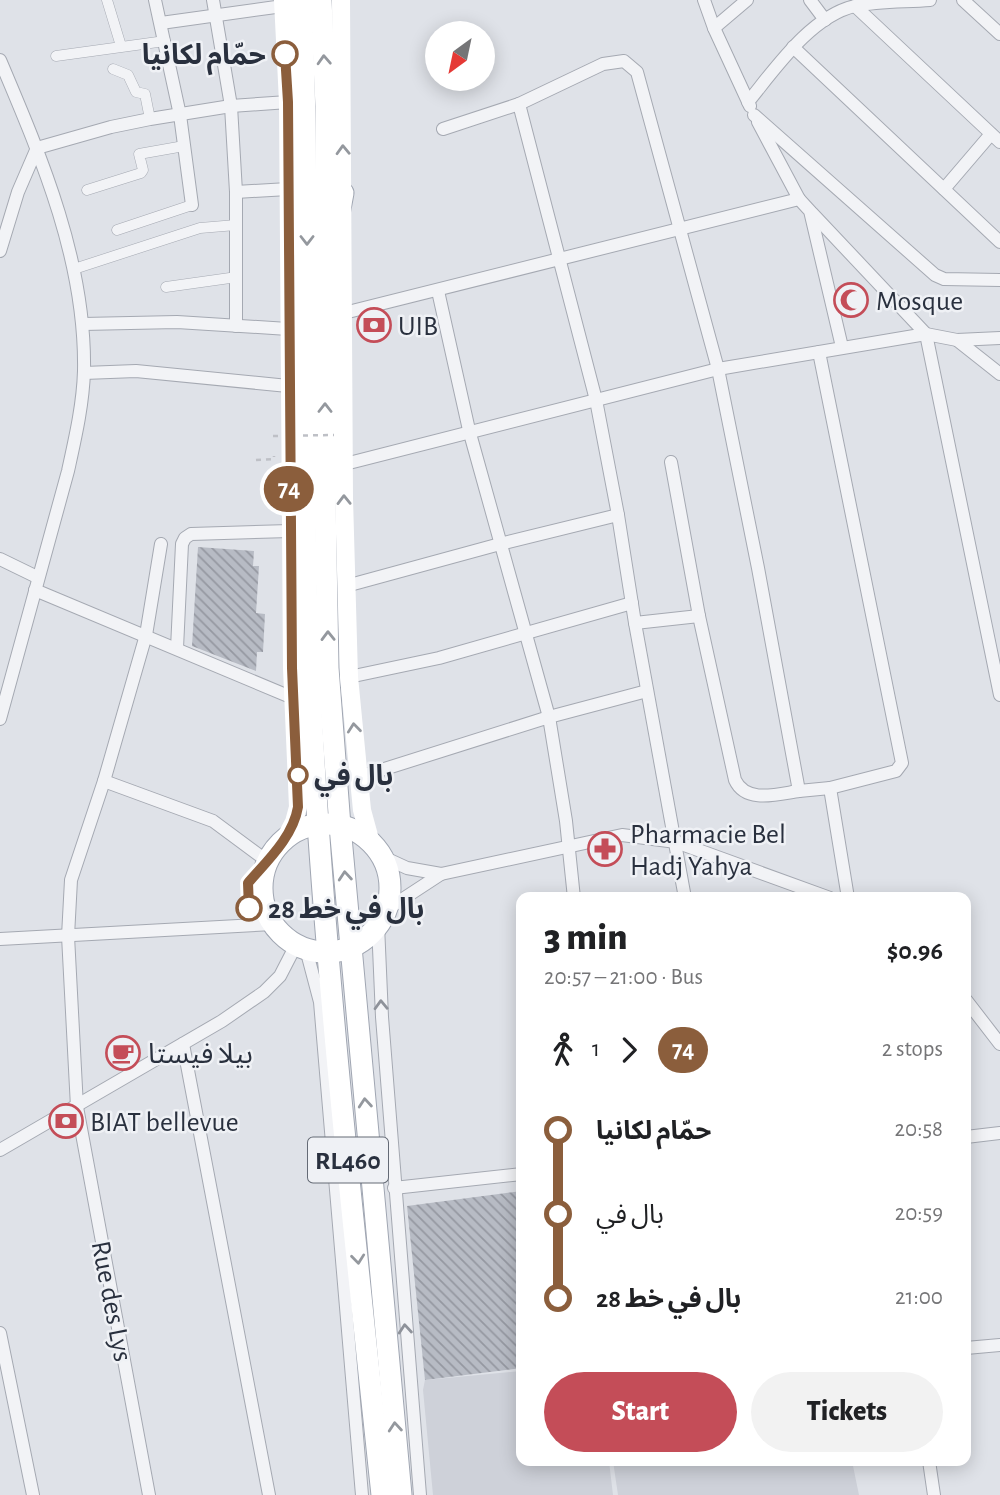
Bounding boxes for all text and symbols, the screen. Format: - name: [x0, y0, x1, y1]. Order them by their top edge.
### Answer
- north arrow: [425, 21, 495, 91]
- map controls: [425, 21, 495, 91]
- marker: حمّام لكانيا: [272, 41, 298, 67]
- place label: حمّام لكانيا: [142, 42, 266, 76]
- one-way arrow: [316, 54, 331, 65]
- one-way arrow: [335, 145, 350, 156]
- one-way arrow: [299, 235, 315, 245]
- mosque icon: Mosque: [832, 281, 870, 319]
- place label: Mosque: [876, 288, 963, 316]
- bank icon: UIB: [355, 306, 393, 344]
- place label: UIB: [398, 313, 438, 341]
- one-way arrow: [317, 403, 333, 413]
- line badge: 74: [258, 466, 320, 512]
- text: 74: [278, 477, 300, 501]
- one-way arrow: [336, 495, 352, 505]
- one-way arrow: [320, 630, 335, 641]
- one-way arrow: [347, 722, 362, 733]
- place label: بال في: [314, 761, 393, 797]
- marker: بال في: [288, 765, 308, 785]
- place label: Pharmacie Bel Hadj Yahya: [630, 821, 786, 881]
- pharmacy icon: Pharmacie Bel Hadj Yahya: [586, 830, 624, 868]
- one-way arrow: [338, 871, 353, 882]
- place label: بال في خط 28: [268, 894, 424, 930]
- marker: بال في خط 28: [236, 895, 262, 921]
- text: 3 min: [544, 919, 628, 957]
- text: $0.96: [887, 938, 943, 964]
- text: 20:57 – 21:00 · Bus: [544, 966, 703, 989]
- one-way arrow: [374, 999, 389, 1010]
- icon: walk: [544, 1031, 582, 1069]
- icon: forward: [610, 1031, 648, 1069]
- cafe icon: بيلا فيستا: [104, 1034, 142, 1072]
- text: 1: [592, 1038, 600, 1061]
- text: 74: [672, 1038, 694, 1062]
- text: 2 stops: [882, 1038, 943, 1061]
- place label: بيلا فيستا: [148, 1041, 253, 1069]
- one-way arrow: [358, 1097, 373, 1109]
- bank icon: BIAT bellevue: [47, 1102, 85, 1140]
- place label: BIAT bellevue: [90, 1109, 239, 1137]
- text: حمّام لكانيا: [596, 1118, 711, 1144]
- text: 20:58: [895, 1118, 943, 1141]
- road number: RL460: [308, 1138, 388, 1182]
- text: بال في: [596, 1202, 664, 1228]
- text: 20:59: [895, 1202, 943, 1225]
- street label: Rue des Lys: [86, 1239, 136, 1364]
- one-way arrow: [350, 1254, 365, 1265]
- text: بال في خط 28: [596, 1286, 741, 1312]
- text: 21:00: [895, 1286, 943, 1309]
- one-way arrow: [398, 1324, 413, 1335]
- button: Start: [544, 1372, 737, 1452]
- button: Tickets: [751, 1372, 943, 1452]
- one-way arrow: [388, 1421, 403, 1432]

